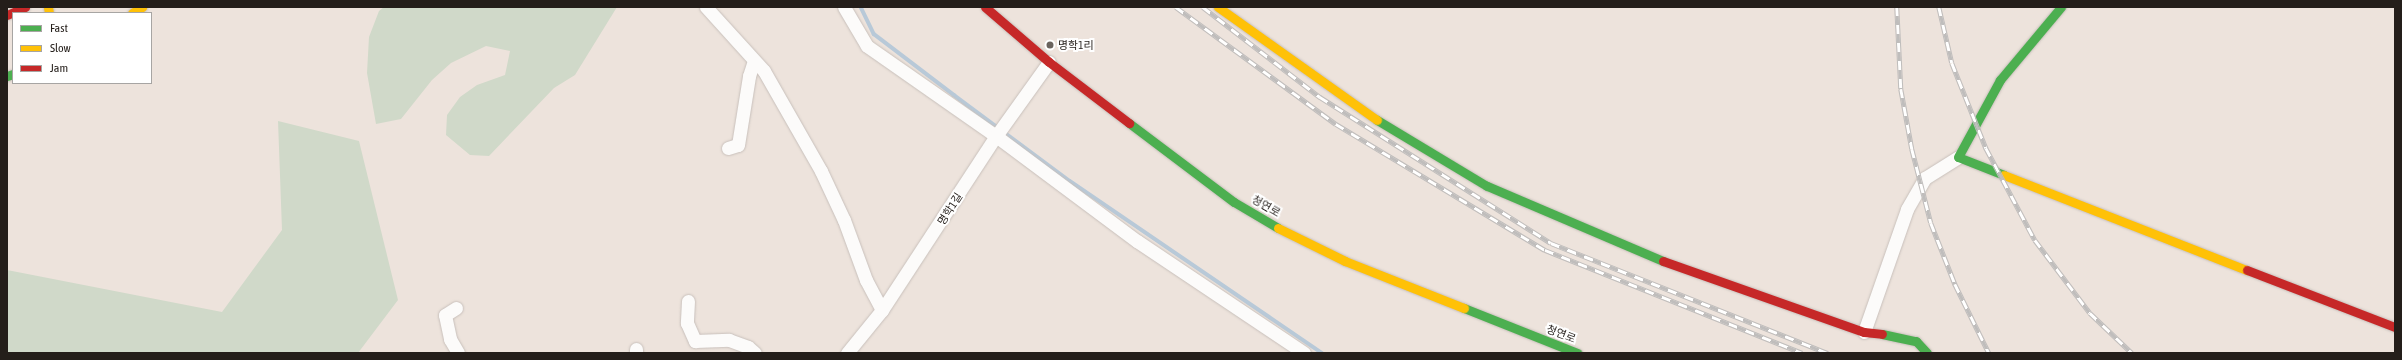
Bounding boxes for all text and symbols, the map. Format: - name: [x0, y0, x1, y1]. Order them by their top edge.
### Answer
- legend: [12, 12, 152, 84]
- text: Fast: [50, 21, 68, 35]
- place label: 명학1리: [1058, 38, 1094, 52]
- marker: 명학1리: [1045, 40, 1055, 50]
- text: Slow: [50, 41, 71, 55]
- text: Jam: [50, 61, 68, 75]
- street label: 명학1길: [935, 191, 965, 227]
- street label: 청연로: [1250, 193, 1282, 219]
- street label: 청연로: [1544, 322, 1578, 346]

